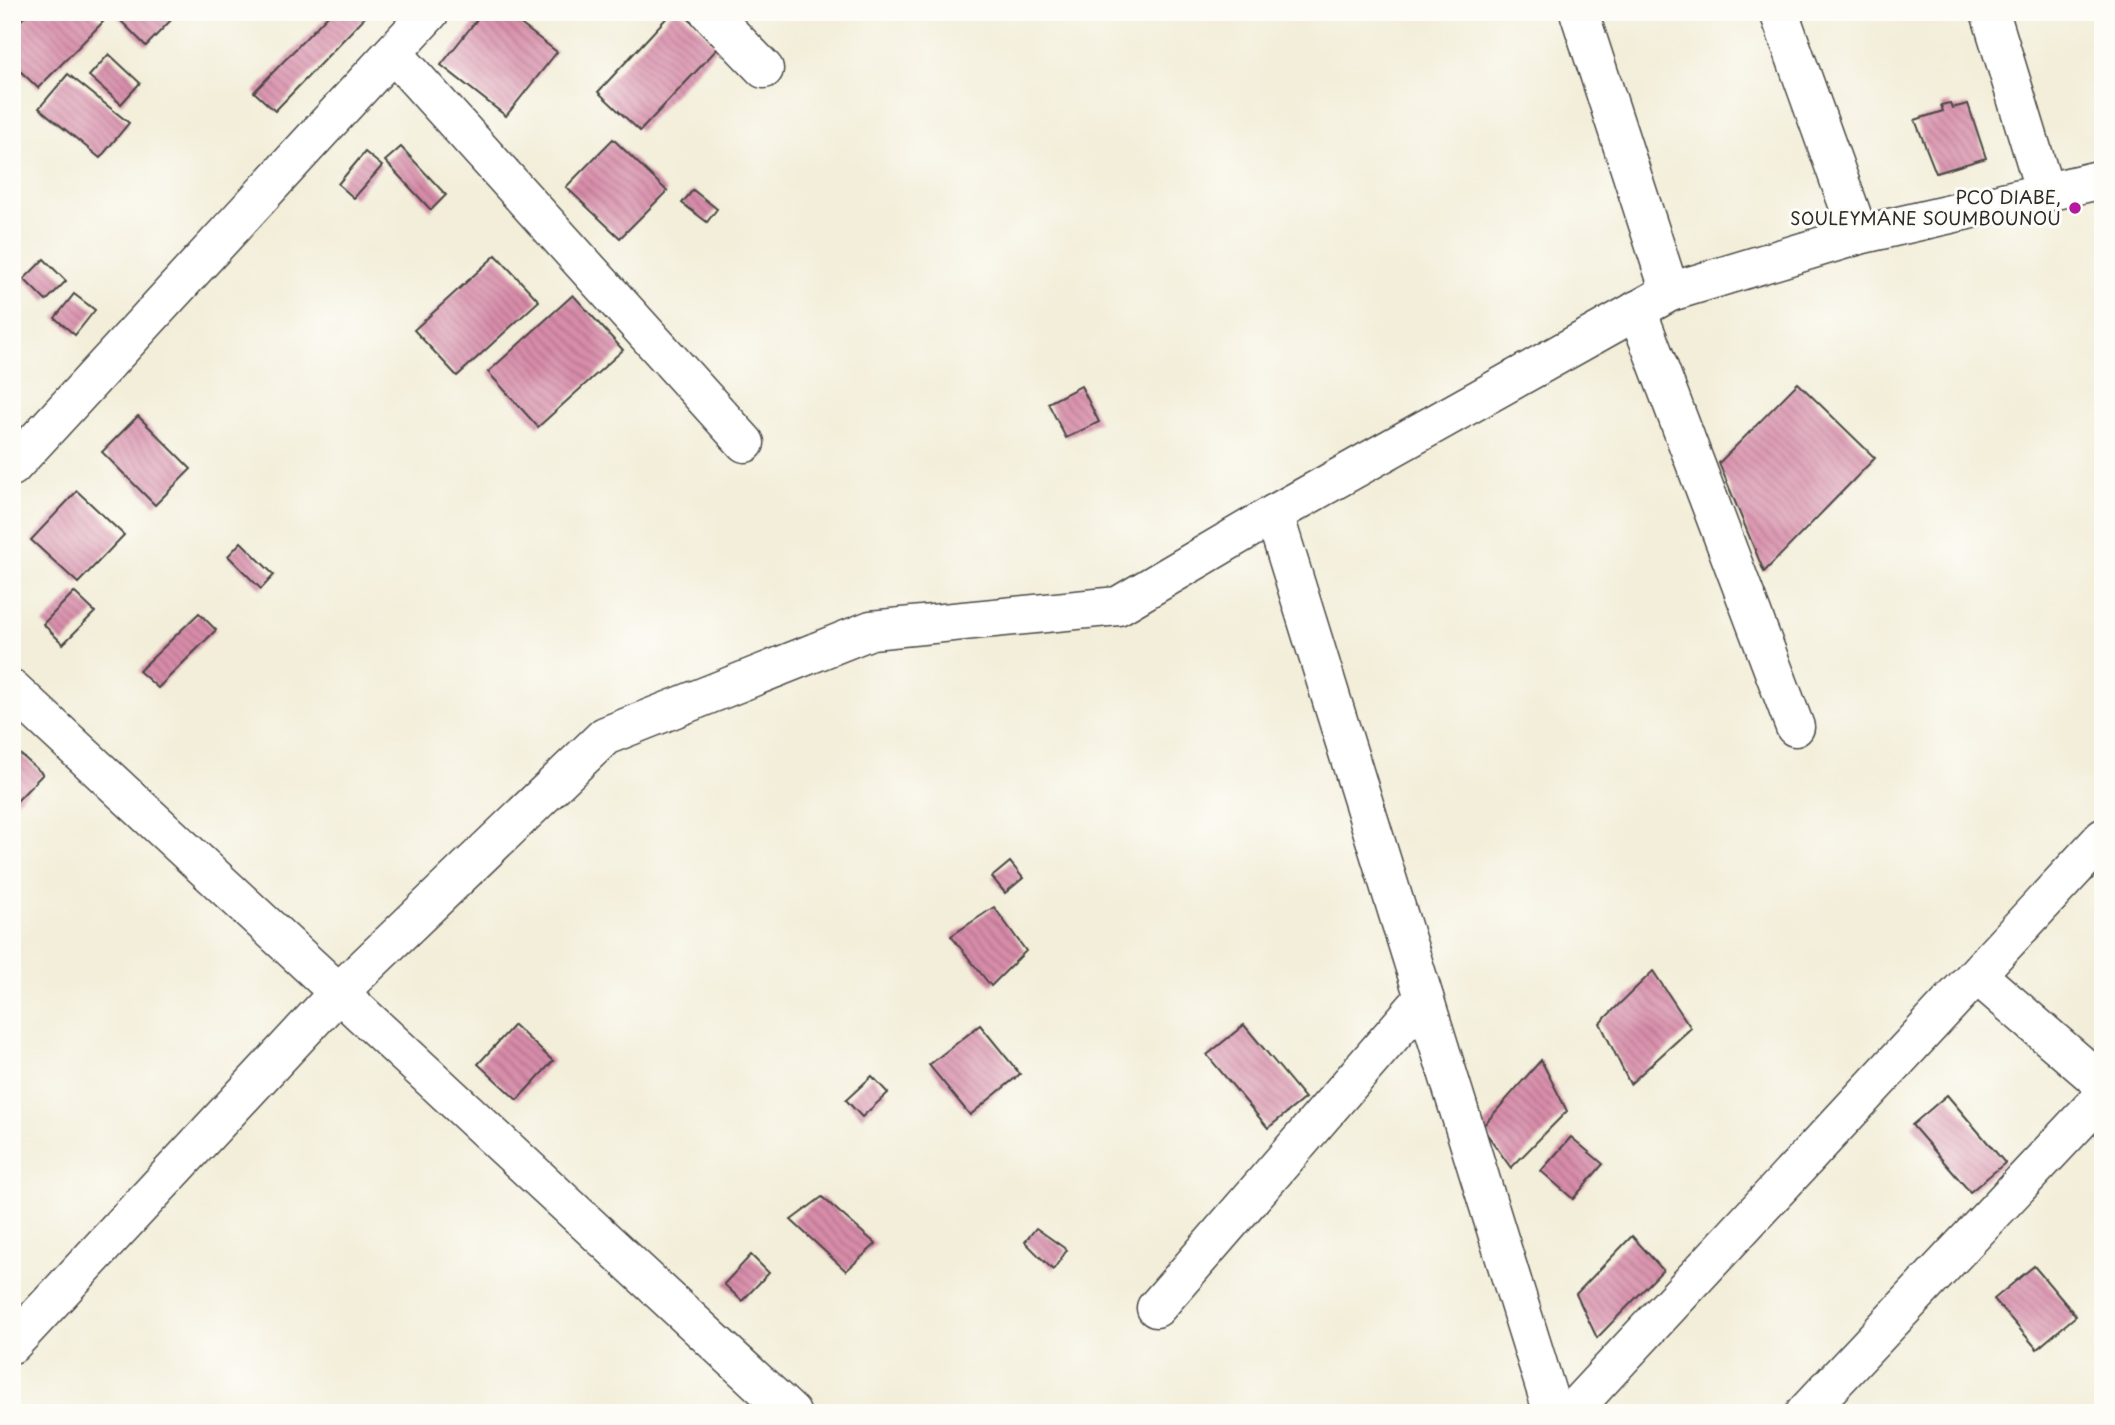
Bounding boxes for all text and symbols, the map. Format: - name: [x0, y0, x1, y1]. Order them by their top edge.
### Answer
- place label: PCO DIABE, SOULEYMANE SOUMBOUNOU: [1790, 183, 2061, 231]
- marker: PCO DIABE, SOULEYMANE SOUMBOUNOU: [2067, 200, 2083, 216]

